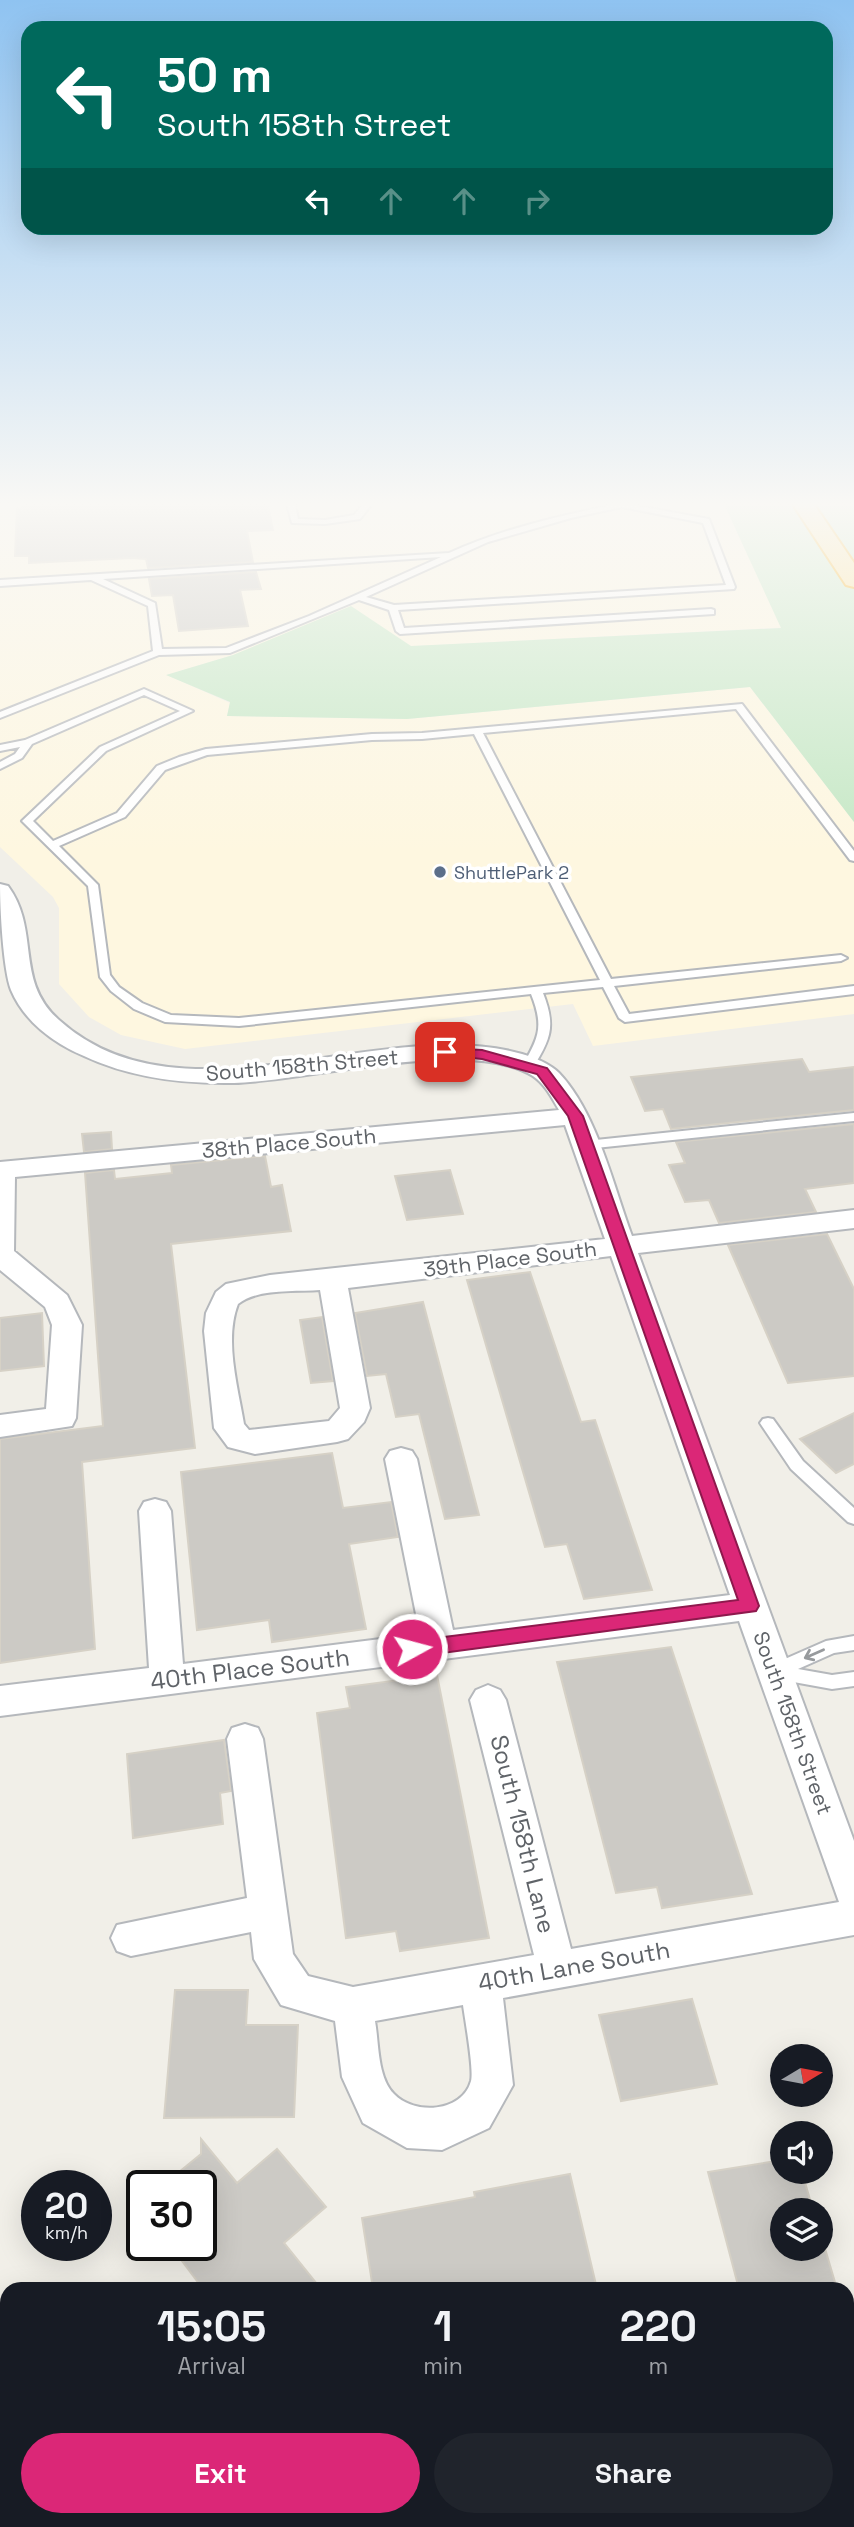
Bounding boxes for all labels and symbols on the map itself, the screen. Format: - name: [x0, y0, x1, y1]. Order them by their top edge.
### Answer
- place label: ShuttlePark 2: [454, 861, 569, 884]
- marker: ShuttlePark 2: [432, 864, 448, 880]
- pin: [415, 1022, 475, 1082]
- street label: South 158th Street: [205, 1043, 399, 1087]
- street label: 38th Place South: [201, 1122, 377, 1164]
- street label: 39th Place South: [422, 1235, 598, 1283]
- position arrow: [375, 1612, 449, 1686]
- street label: South 158th Street: [747, 1628, 839, 1818]
- street label: 40th Place South: [148, 1641, 352, 1697]
- one-way arrow: [804, 1648, 825, 1661]
- street label: South 158th Lane: [483, 1732, 563, 1936]
- street label: 40th Lane South: [476, 1934, 672, 1998]
- north arrow: [770, 2044, 833, 2107]
- speed limit sign: 30: [126, 2170, 217, 2261]

